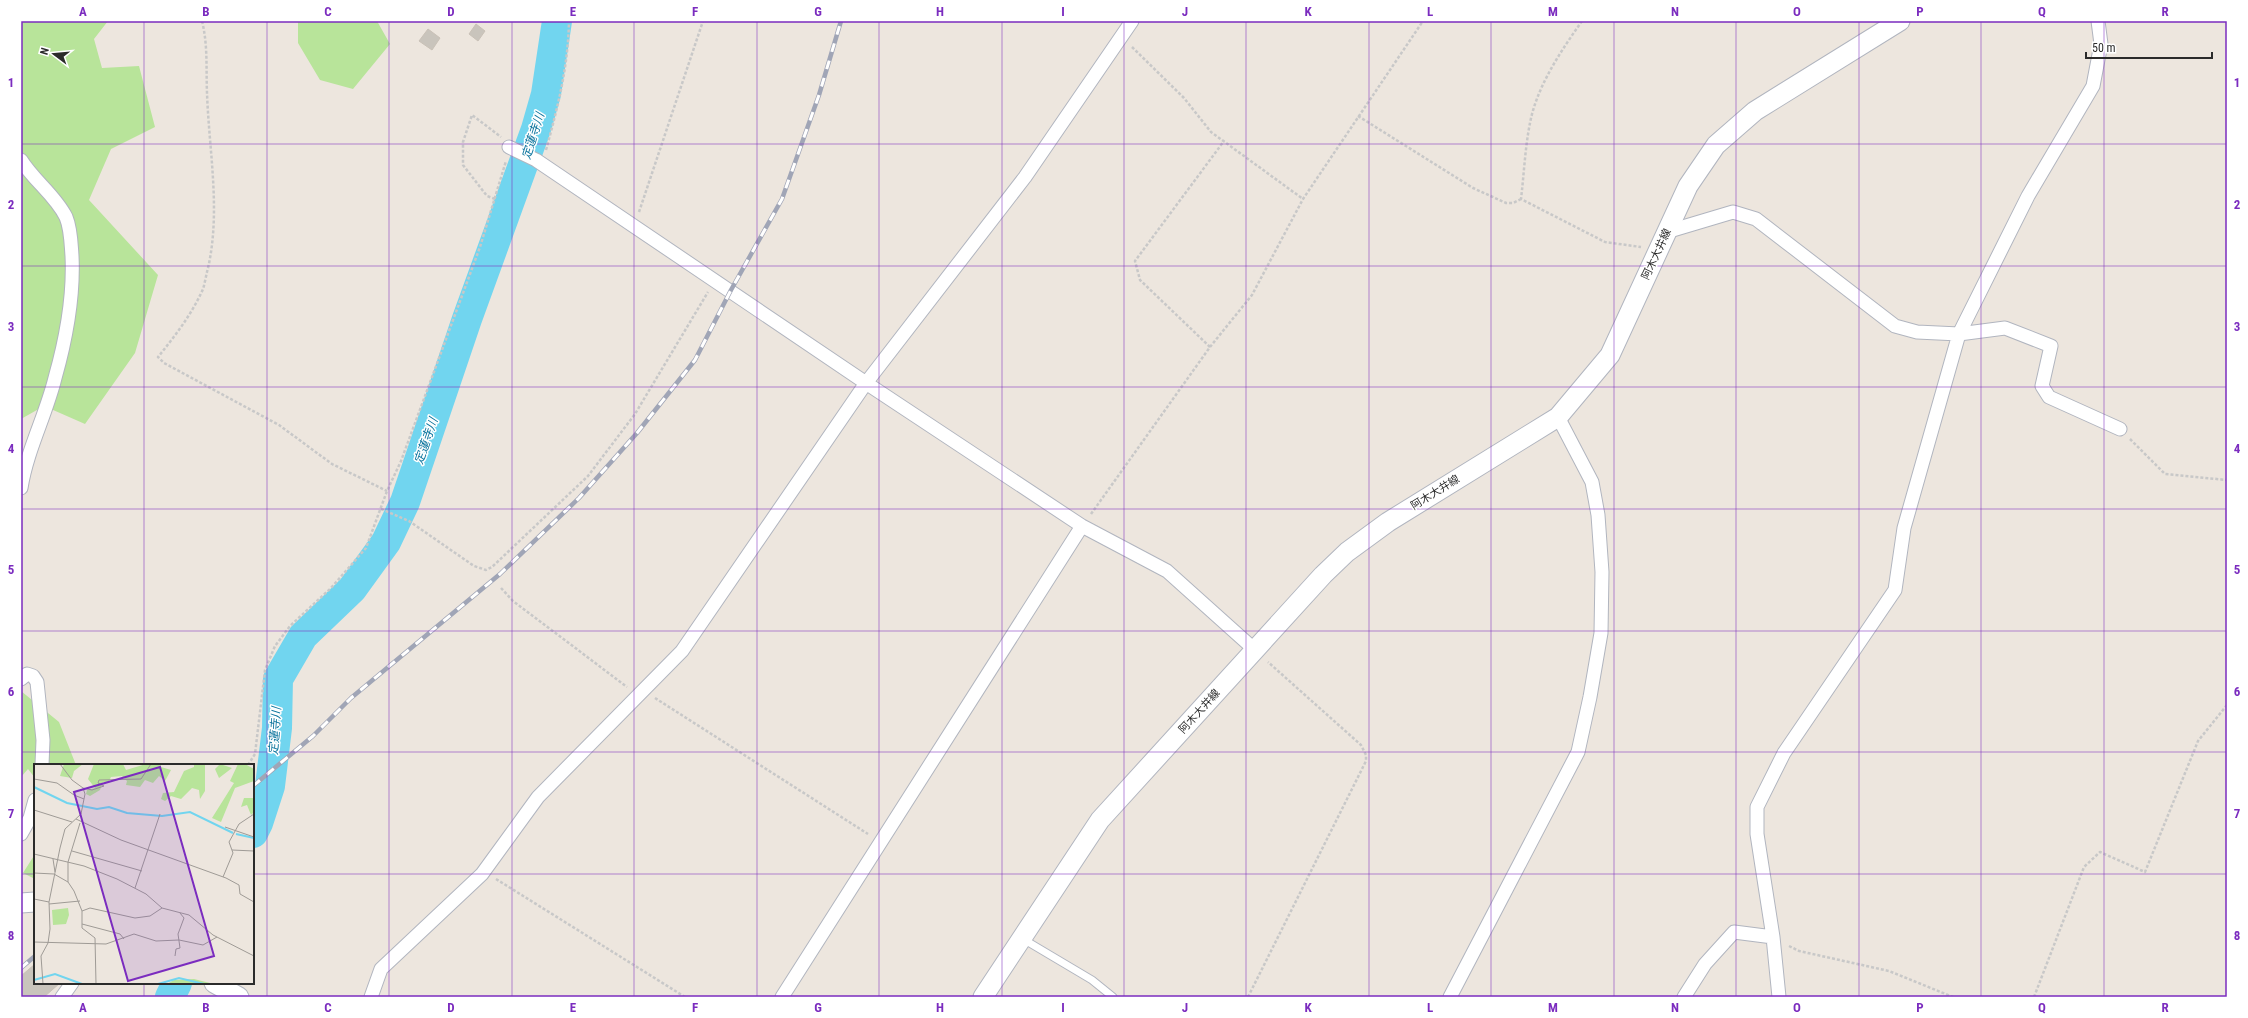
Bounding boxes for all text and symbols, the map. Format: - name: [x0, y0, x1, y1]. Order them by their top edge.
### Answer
- text: A: [79, 4, 87, 19]
- text: B: [202, 4, 210, 19]
- text: C: [324, 4, 332, 19]
- text: D: [447, 4, 455, 19]
- text: E: [570, 4, 577, 19]
- text: F: [692, 4, 698, 19]
- text: G: [814, 4, 822, 19]
- text: H: [936, 4, 944, 19]
- text: I: [1061, 4, 1065, 19]
- text: J: [1182, 4, 1188, 19]
- text: K: [1304, 4, 1312, 19]
- text: L: [1427, 4, 1433, 19]
- text: M: [1548, 4, 1558, 19]
- text: N: [1671, 4, 1679, 19]
- text: O: [1793, 4, 1801, 19]
- text: P: [1916, 4, 1924, 19]
- text: Q: [2038, 4, 2046, 19]
- text: R: [2161, 4, 2169, 19]
- north arrow: [34, 34, 74, 74]
- scale bar: [2086, 34, 2212, 60]
- text: 50 m: [2092, 41, 2116, 55]
- text: N: [38, 46, 52, 56]
- text: 1: [8, 75, 14, 90]
- text: 1: [2234, 75, 2240, 90]
- water label: 定蓮寺川: [519, 109, 548, 161]
- text: 2: [8, 197, 15, 212]
- text: 2: [2234, 197, 2241, 212]
- street label: 阿木大井線: [1639, 227, 1674, 282]
- text: 3: [8, 319, 14, 334]
- text: 3: [2234, 319, 2240, 334]
- water label: 定蓮寺川: [412, 414, 441, 466]
- text: 4: [8, 441, 15, 456]
- text: 4: [2234, 441, 2241, 456]
- street label: 阿木大井線: [1408, 472, 1462, 513]
- text: 5: [8, 562, 15, 577]
- text: 5: [2234, 562, 2241, 577]
- text: 6: [8, 684, 15, 699]
- text: 6: [2234, 684, 2241, 699]
- street label: 阿木大井線: [1176, 687, 1223, 736]
- water label: 定蓮寺川: [266, 705, 284, 755]
- inset map: [34, 764, 254, 984]
- text: 7: [8, 806, 15, 821]
- text: 7: [2234, 806, 2241, 821]
- text: 8: [8, 928, 14, 943]
- text: 8: [2234, 928, 2240, 943]
- text: A: [79, 1000, 87, 1015]
- text: B: [202, 1000, 210, 1015]
- text: C: [324, 1000, 332, 1015]
- text: D: [447, 1000, 455, 1015]
- text: E: [570, 1000, 577, 1015]
- text: F: [692, 1000, 698, 1015]
- text: G: [814, 1000, 822, 1015]
- text: H: [936, 1000, 944, 1015]
- text: I: [1061, 1000, 1065, 1015]
- text: J: [1182, 1000, 1188, 1015]
- text: K: [1304, 1000, 1312, 1015]
- text: L: [1427, 1000, 1433, 1015]
- text: M: [1548, 1000, 1558, 1015]
- text: N: [1671, 1000, 1679, 1015]
- text: O: [1793, 1000, 1801, 1015]
- text: P: [1916, 1000, 1924, 1015]
- text: Q: [2038, 1000, 2046, 1015]
- text: R: [2161, 1000, 2169, 1015]

